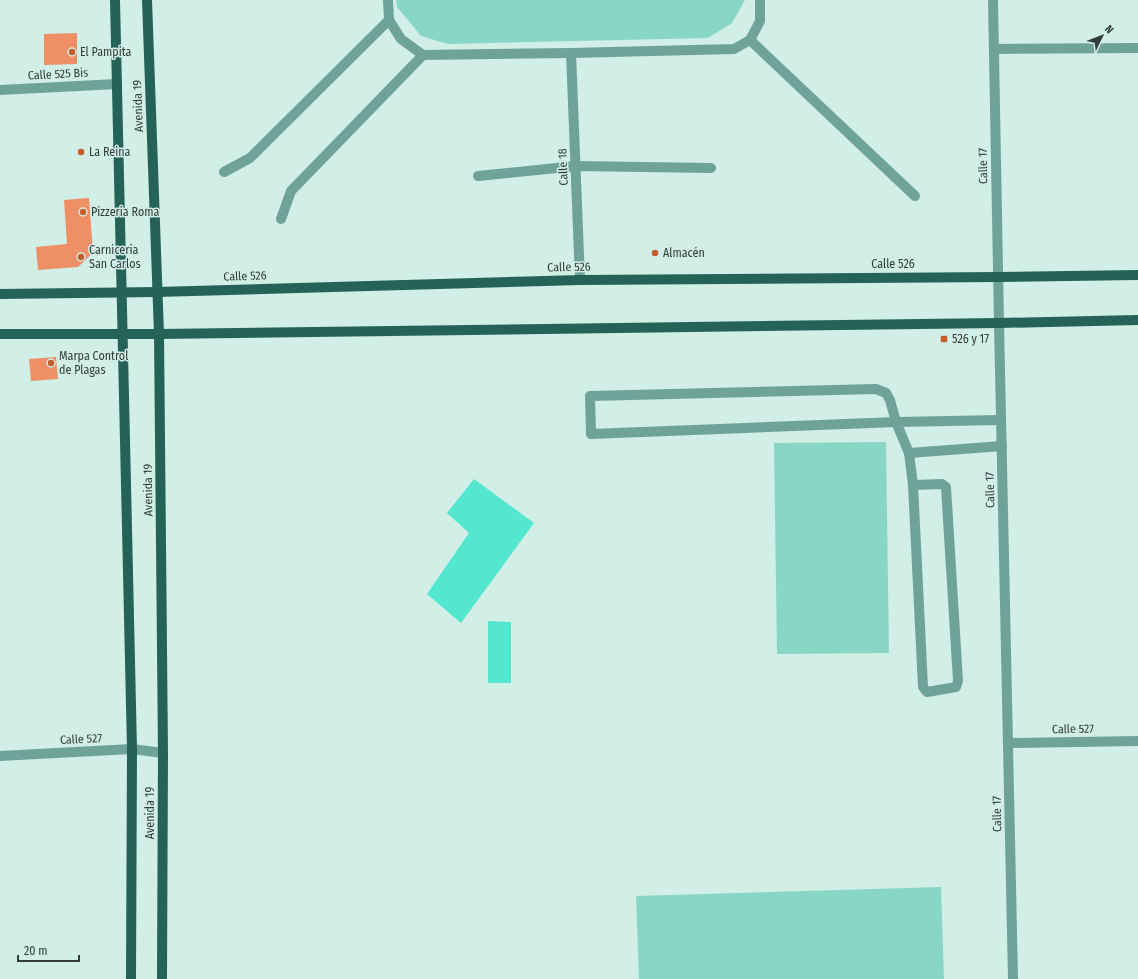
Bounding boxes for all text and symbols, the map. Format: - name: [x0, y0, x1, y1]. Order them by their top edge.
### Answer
- north arrow: [1082, 16, 1122, 56]
- text: N: [1102, 23, 1116, 36]
- place label: El Pampita: [80, 45, 132, 59]
- marker: El Pampita: [67, 47, 77, 57]
- street label: Calle 525 Bis: [27, 65, 89, 83]
- street label: Avenida 19: [130, 79, 146, 132]
- place label: La Reina: [89, 145, 131, 159]
- marker: La Reina: [76, 147, 86, 157]
- street label: Calle 18: [555, 148, 571, 186]
- street label: Calle 17: [976, 148, 990, 184]
- place label: Pizzeria Roma: [91, 205, 159, 219]
- marker: Pizzeria Roma: [78, 207, 88, 217]
- place label: Carnicería San Carlos: [89, 243, 141, 271]
- place label: Almacén: [663, 246, 705, 260]
- marker: Almacén: [650, 248, 660, 258]
- marker: Carnicería San Carlos: [76, 252, 86, 262]
- street label: Calle 526: [871, 257, 915, 271]
- street label: Calle 526: [547, 260, 591, 274]
- street label: Calle 526: [223, 268, 267, 284]
- place label: 526 y 17: [952, 332, 989, 346]
- marker: 526 y 17: [939, 334, 949, 344]
- place label: Marpa Control de Plagas: [59, 349, 128, 377]
- marker: Marpa Control de Plagas: [46, 358, 56, 368]
- street label: Avenida 19: [141, 463, 155, 516]
- street label: Calle 17: [983, 472, 997, 508]
- street label: Calle 527: [1052, 722, 1094, 736]
- street label: Calle 527: [60, 731, 103, 747]
- street label: Avenida 19: [143, 787, 157, 839]
- street label: Calle 17: [990, 796, 1004, 832]
- scale bar: [18, 937, 79, 963]
- text: 20 m: [24, 944, 48, 958]

